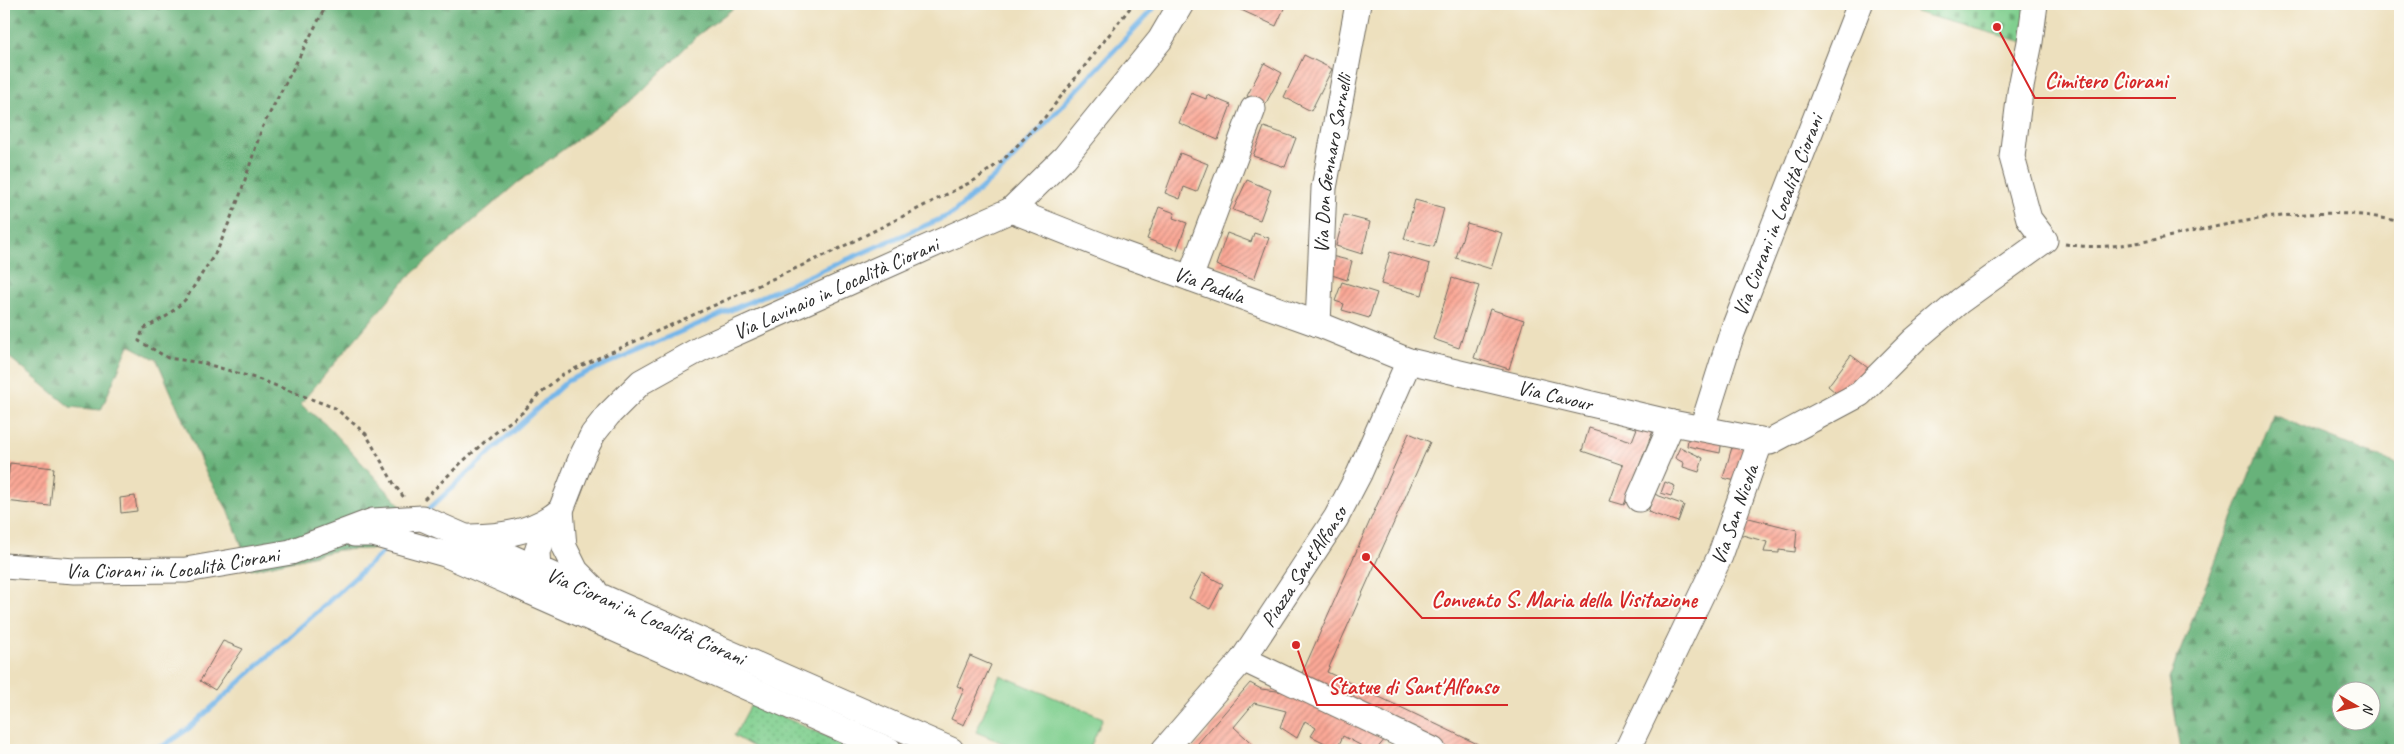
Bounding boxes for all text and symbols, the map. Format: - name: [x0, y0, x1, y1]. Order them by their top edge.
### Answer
- callout: Cimitero Ciorani: [2035, 61, 2176, 98]
- text: Cimitero Ciorani: [2045, 67, 2170, 95]
- street label: Via Don Gennaro Sarnelli: [1308, 69, 1358, 254]
- street label: Via Ciorani in Località Ciorani: [1727, 108, 1830, 320]
- street label: Via Lavinaio in Località Ciorani: [729, 230, 945, 345]
- street label: Via Padula: [1170, 260, 1250, 310]
- street label: Via Cavour: [1515, 374, 1597, 417]
- street label: Via San Nicola: [1705, 459, 1765, 569]
- street label: Piazza Sant'Alfonso: [1255, 500, 1354, 632]
- street label: Via Ciorani in Località Ciorani: [65, 541, 284, 584]
- street label: Via Ciorani in Località Ciorani: [543, 561, 752, 672]
- callout: Convento S. Maria della Visitazione: [1422, 581, 1707, 618]
- text: Convento S. Maria della Visitazione: [1431, 586, 1698, 614]
- callout: Statue di Sant'Alfonso: [1317, 668, 1508, 705]
- text: Statue di Sant'Alfonso: [1328, 673, 1500, 701]
- north arrow: [2332, 682, 2382, 732]
- text: N: [2359, 702, 2377, 716]

